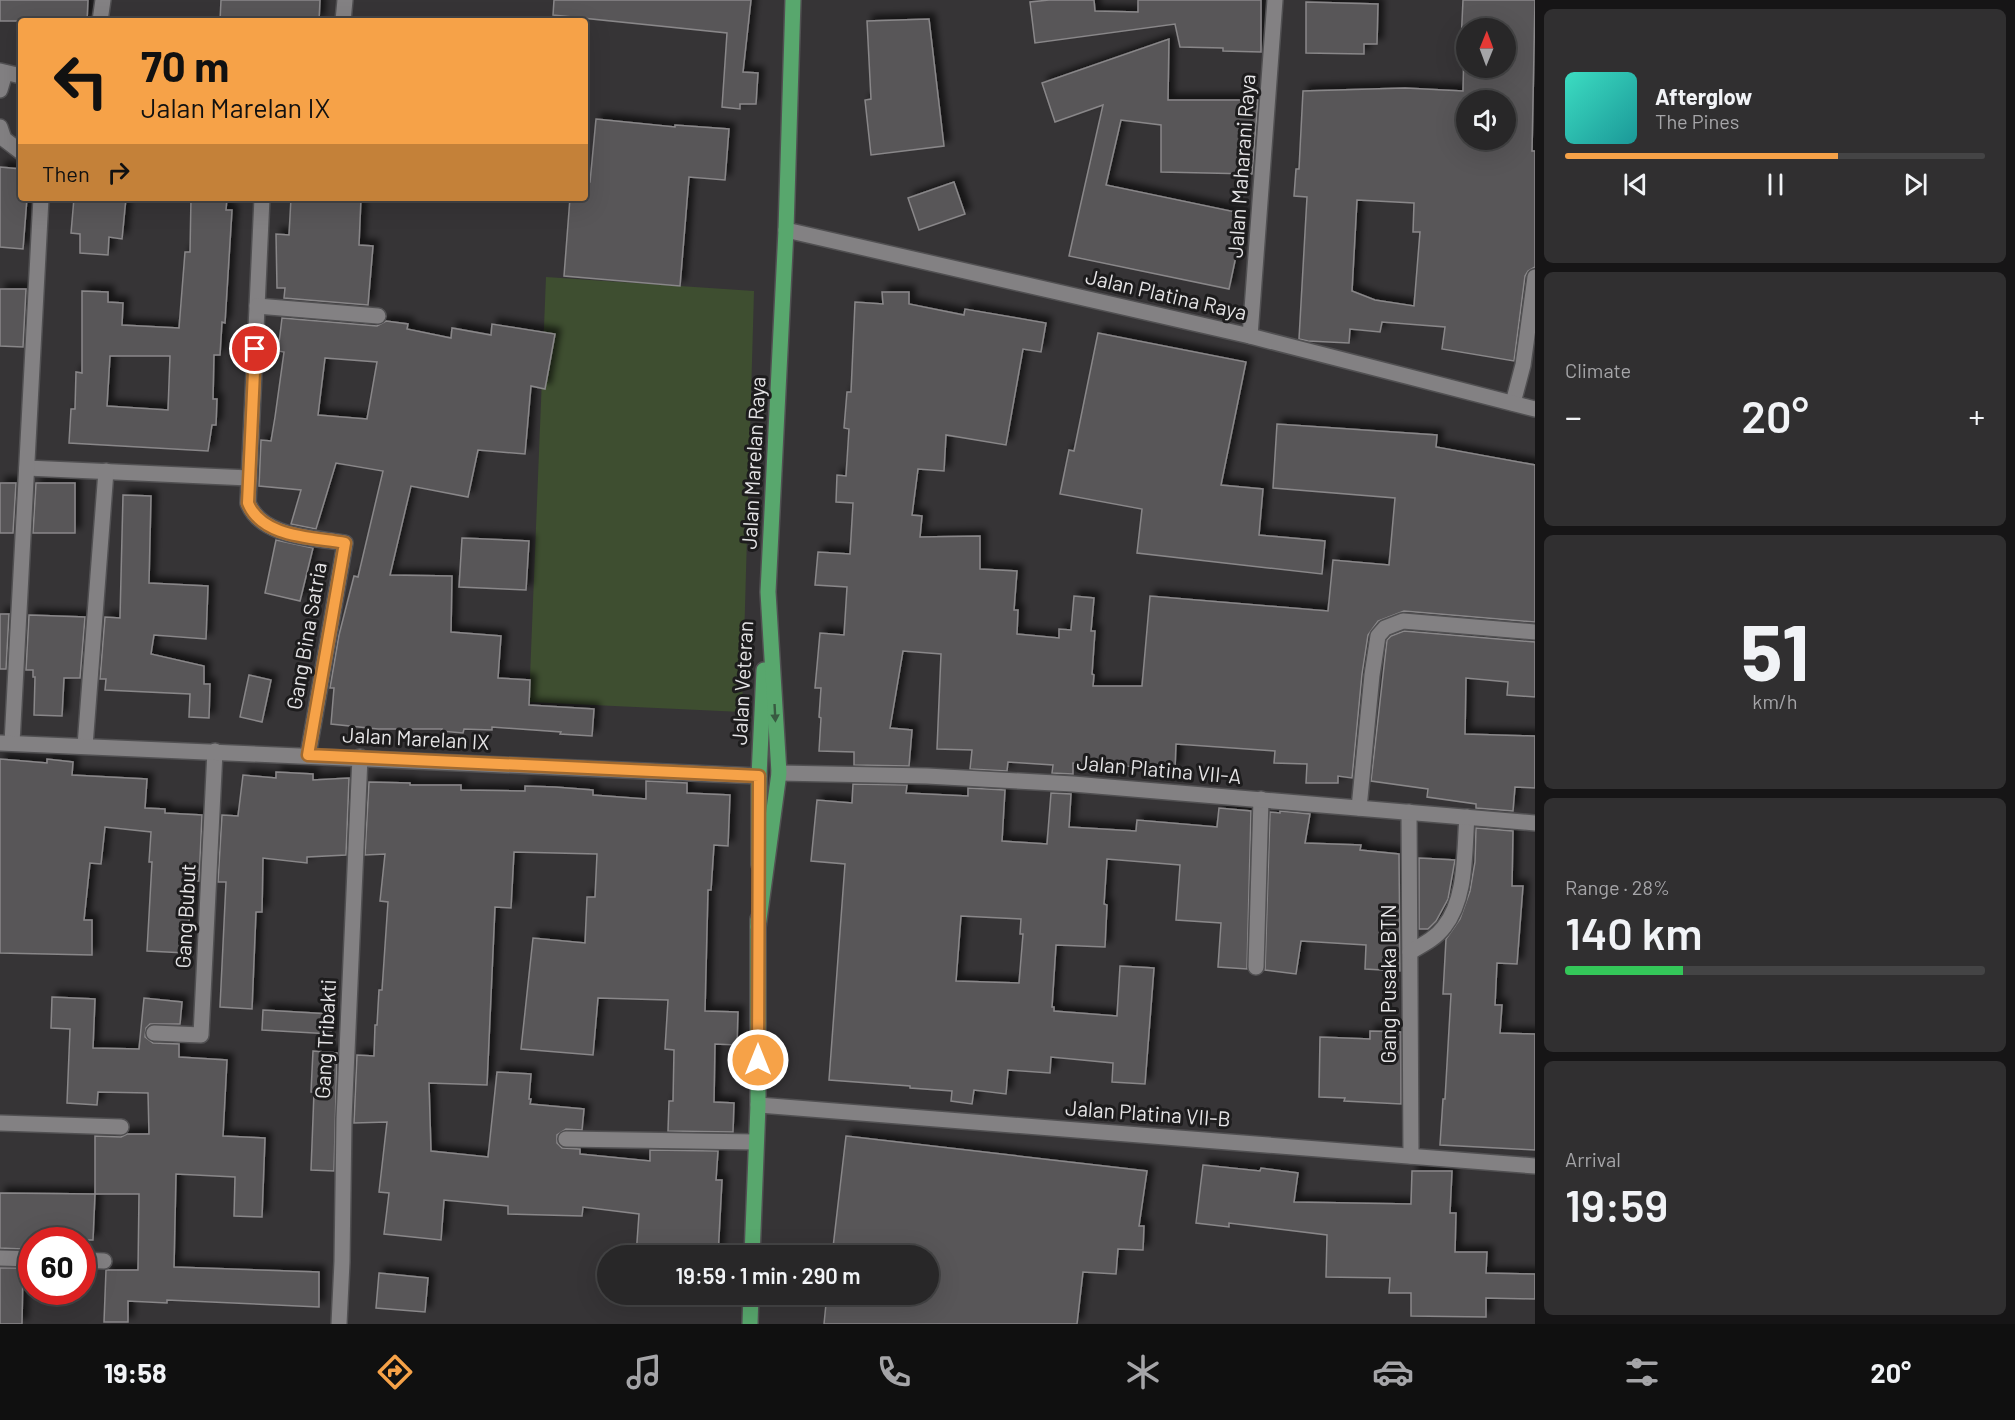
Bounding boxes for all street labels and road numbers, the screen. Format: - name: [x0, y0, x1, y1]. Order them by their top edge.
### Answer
- street label: Jalan Maharani Raya: [1222, 73, 1259, 259]
- street label: Jalan Platina Raya: [1083, 263, 1249, 324]
- street label: Jalan Marelan Raya: [735, 376, 770, 550]
- street label: Gang Bina Satria: [280, 560, 331, 711]
- street label: Jalan Veteran: [726, 620, 757, 746]
- street label: Jalan Marelan IX: [342, 721, 490, 754]
- street label: Jalan Platina VII-A: [1076, 749, 1243, 788]
- street label: Gang Bubut: [169, 863, 200, 969]
- street label: Gang Pusaka BTN: [1375, 904, 1400, 1064]
- street label: Gang Tribakti: [309, 978, 340, 1099]
- street label: Jalan Platina VII-B: [1065, 1094, 1232, 1131]

